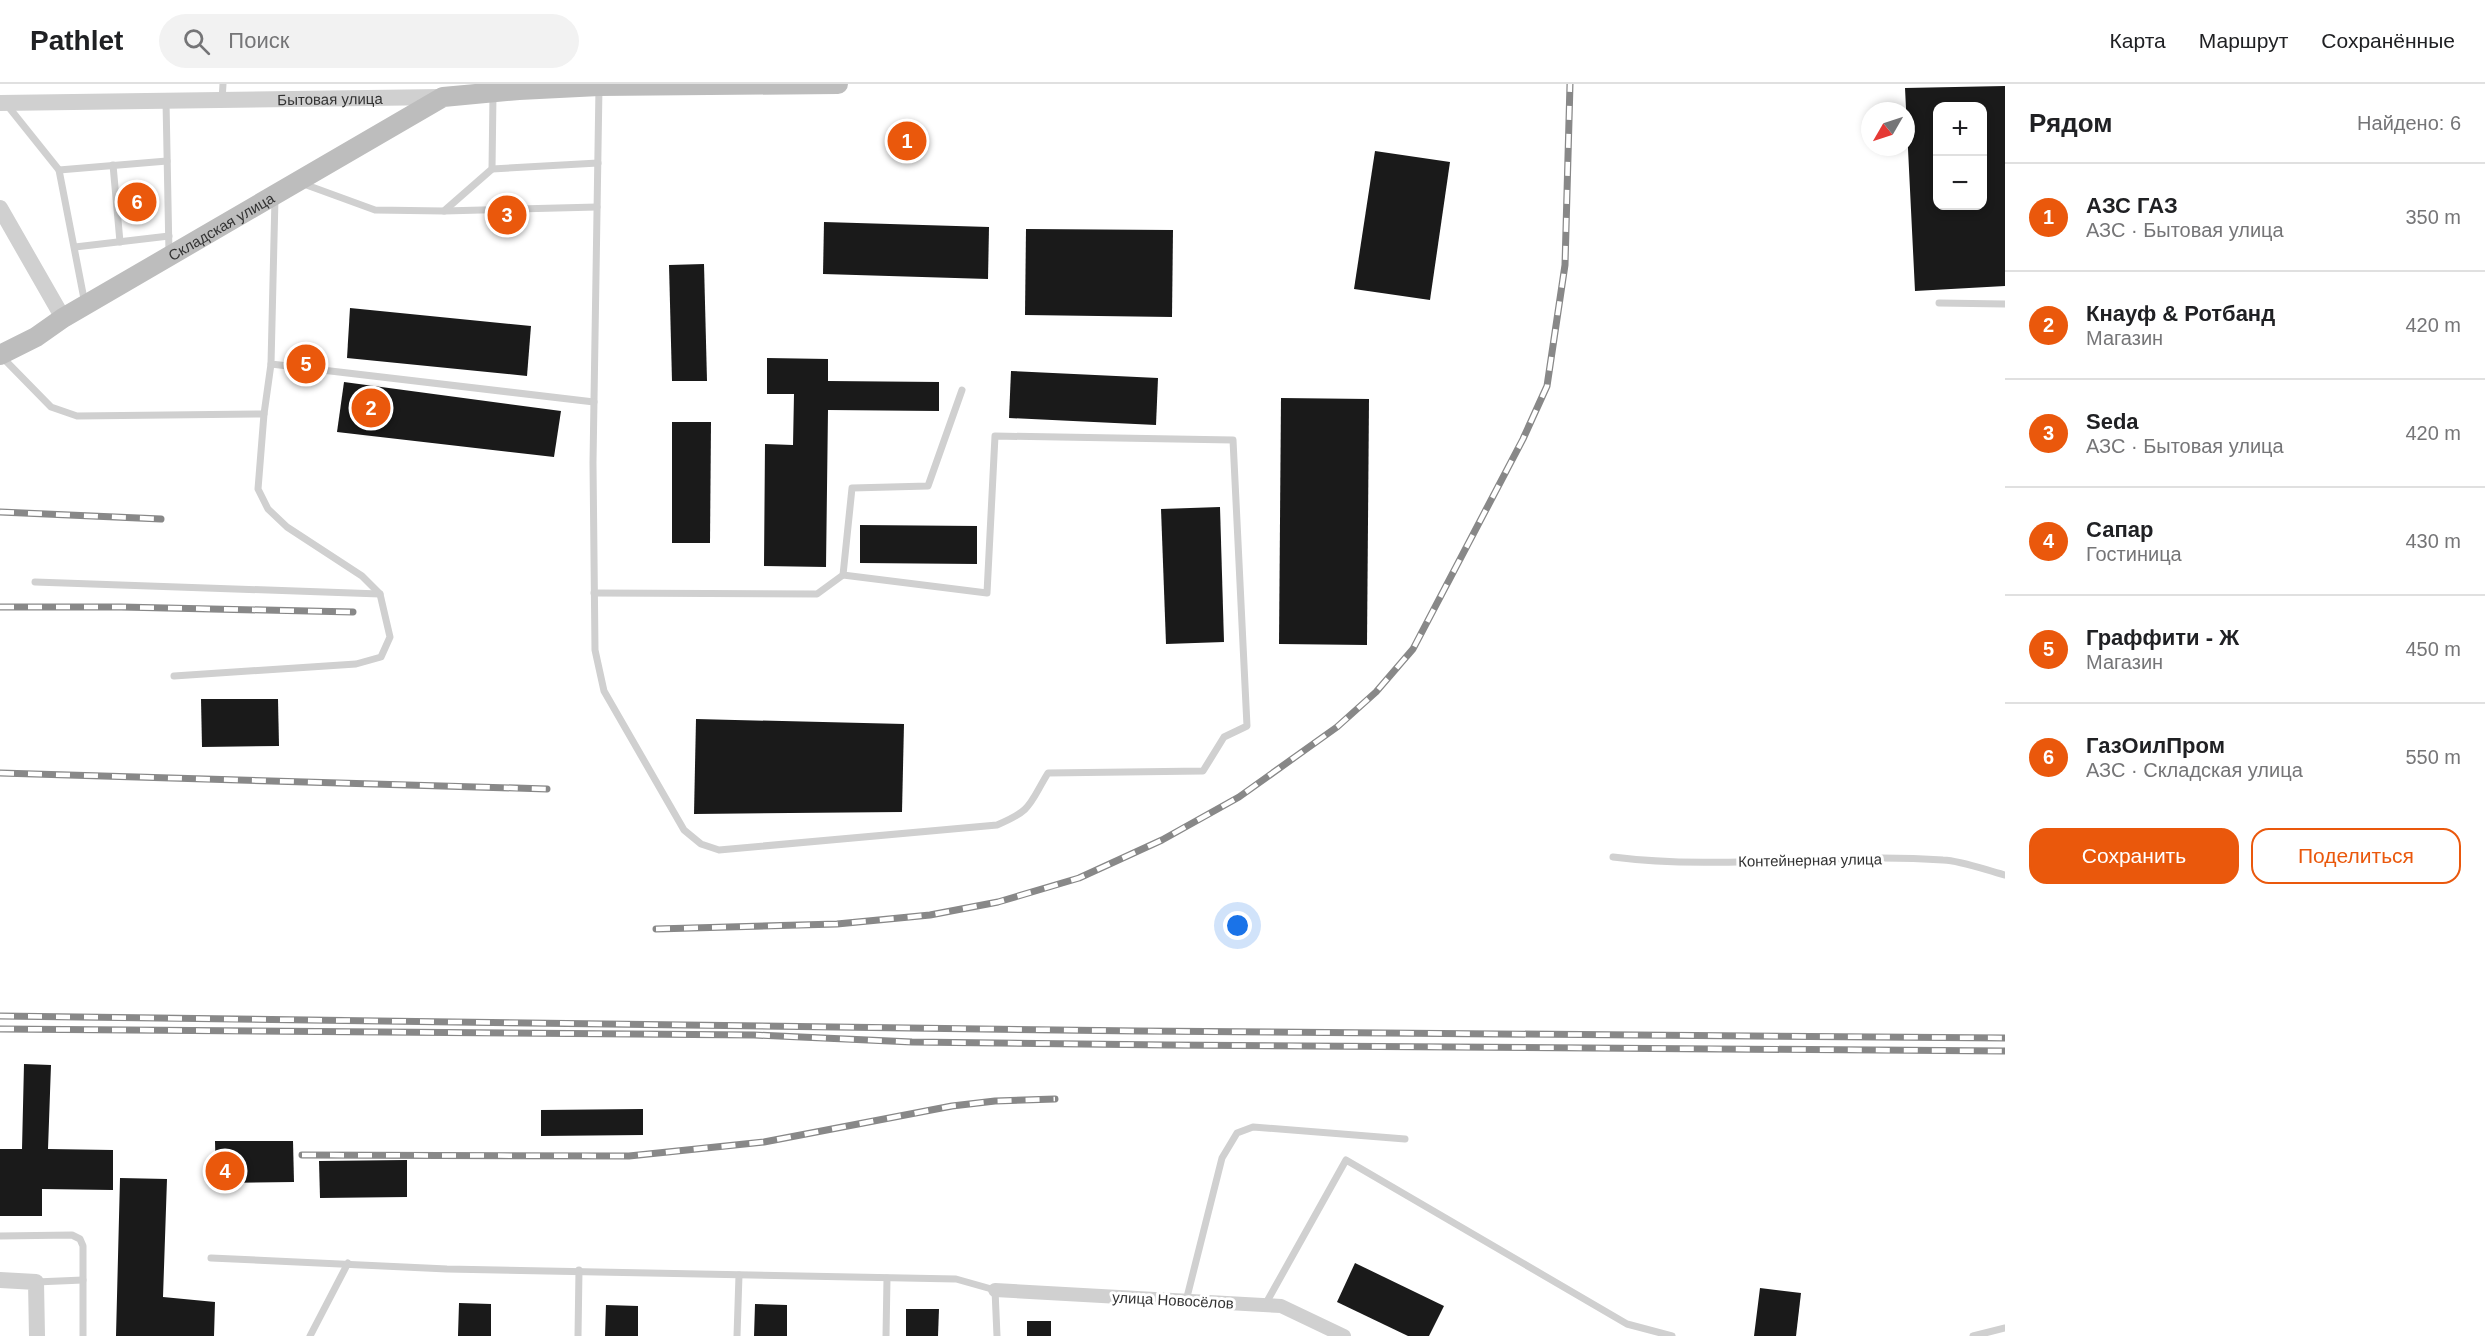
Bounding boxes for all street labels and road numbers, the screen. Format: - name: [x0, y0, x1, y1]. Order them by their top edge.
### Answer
- street label: Бытовая улица: [277, 89, 383, 108]
- street label: Складская улица: [165, 188, 278, 264]
- street label: Контейнерная улица: [1738, 850, 1883, 870]
- street label: улица Новосёлов: [1112, 1288, 1234, 1312]

